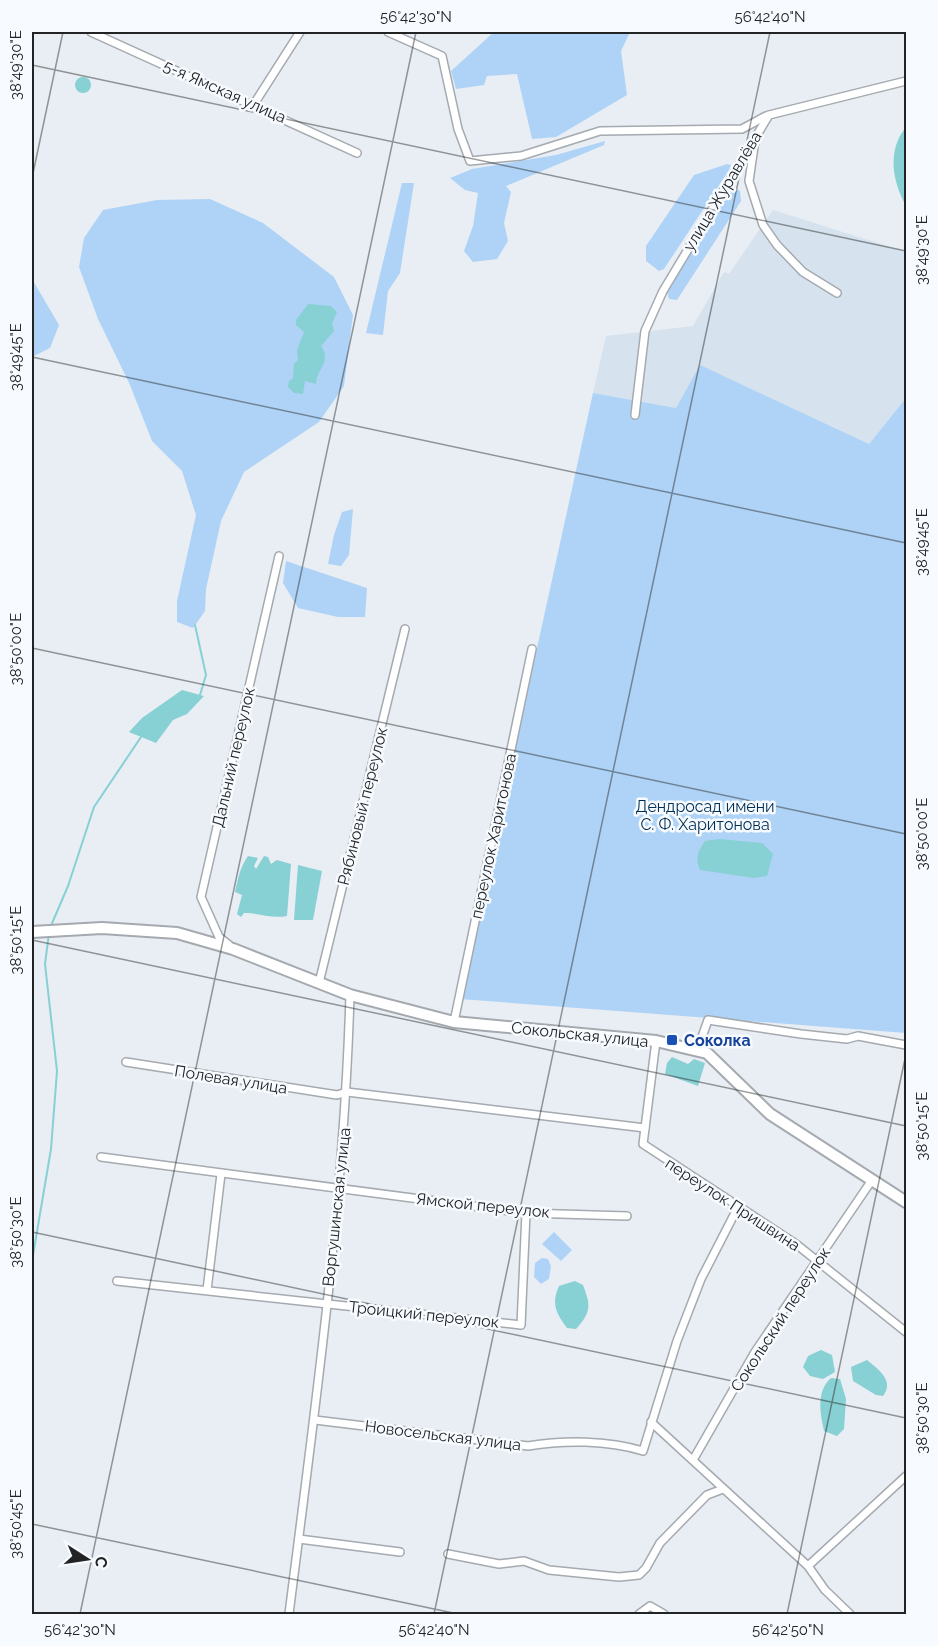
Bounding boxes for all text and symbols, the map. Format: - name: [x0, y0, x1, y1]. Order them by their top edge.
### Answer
- text: 56°42'30"N: [380, 8, 452, 26]
- text: 56°42'40"N: [734, 8, 806, 26]
- text: 38°49'30"E: [7, 30, 25, 100]
- street label: 5-я Ямская улица: [161, 56, 289, 127]
- street label: улица Журавлёва: [679, 128, 766, 254]
- text: 38°49'30"E: [913, 215, 931, 285]
- text: 38°49'45"E: [7, 323, 25, 391]
- text: 38°49'45"E: [913, 508, 931, 576]
- text: 38°50'00"E: [7, 613, 25, 685]
- street label: Дальний переулок: [208, 685, 259, 829]
- street label: Рябиновый переулок: [334, 725, 391, 887]
- street label: переулок Харитонова: [467, 752, 520, 921]
- park label: Дендросад имени С. Ф. Харитонова: [635, 797, 775, 834]
- text: 38°50'00"E: [913, 798, 931, 870]
- text: 38°50'15"E: [7, 906, 25, 974]
- street label: Сокольская улица: [510, 1018, 649, 1051]
- place label: Соколка: [684, 1031, 751, 1050]
- marker: Соколка: [665, 1033, 679, 1047]
- street label: Полевая улица: [173, 1061, 289, 1098]
- text: 38°50'15"E: [913, 1092, 931, 1160]
- street label: Воргушинская улица: [319, 1127, 354, 1288]
- street label: переулок Пришвина: [662, 1154, 804, 1255]
- street label: Ямской переулок: [415, 1189, 551, 1222]
- text: 38°50'30"E: [7, 1196, 25, 1268]
- street label: Сокольский переулок: [727, 1244, 834, 1395]
- street label: Троицкий переулок: [348, 1297, 500, 1332]
- text: 38°50'30"E: [913, 1382, 931, 1454]
- street label: Новосельская улица: [364, 1416, 522, 1455]
- text: 38°50'45"E: [7, 1489, 25, 1559]
- north arrow: [57, 1529, 117, 1589]
- text: С: [91, 1555, 112, 1569]
- text: 56°42'30"N: [44, 1621, 116, 1639]
- text: 56°42'40"N: [398, 1621, 470, 1639]
- text: 56°42'50"N: [752, 1621, 824, 1639]

